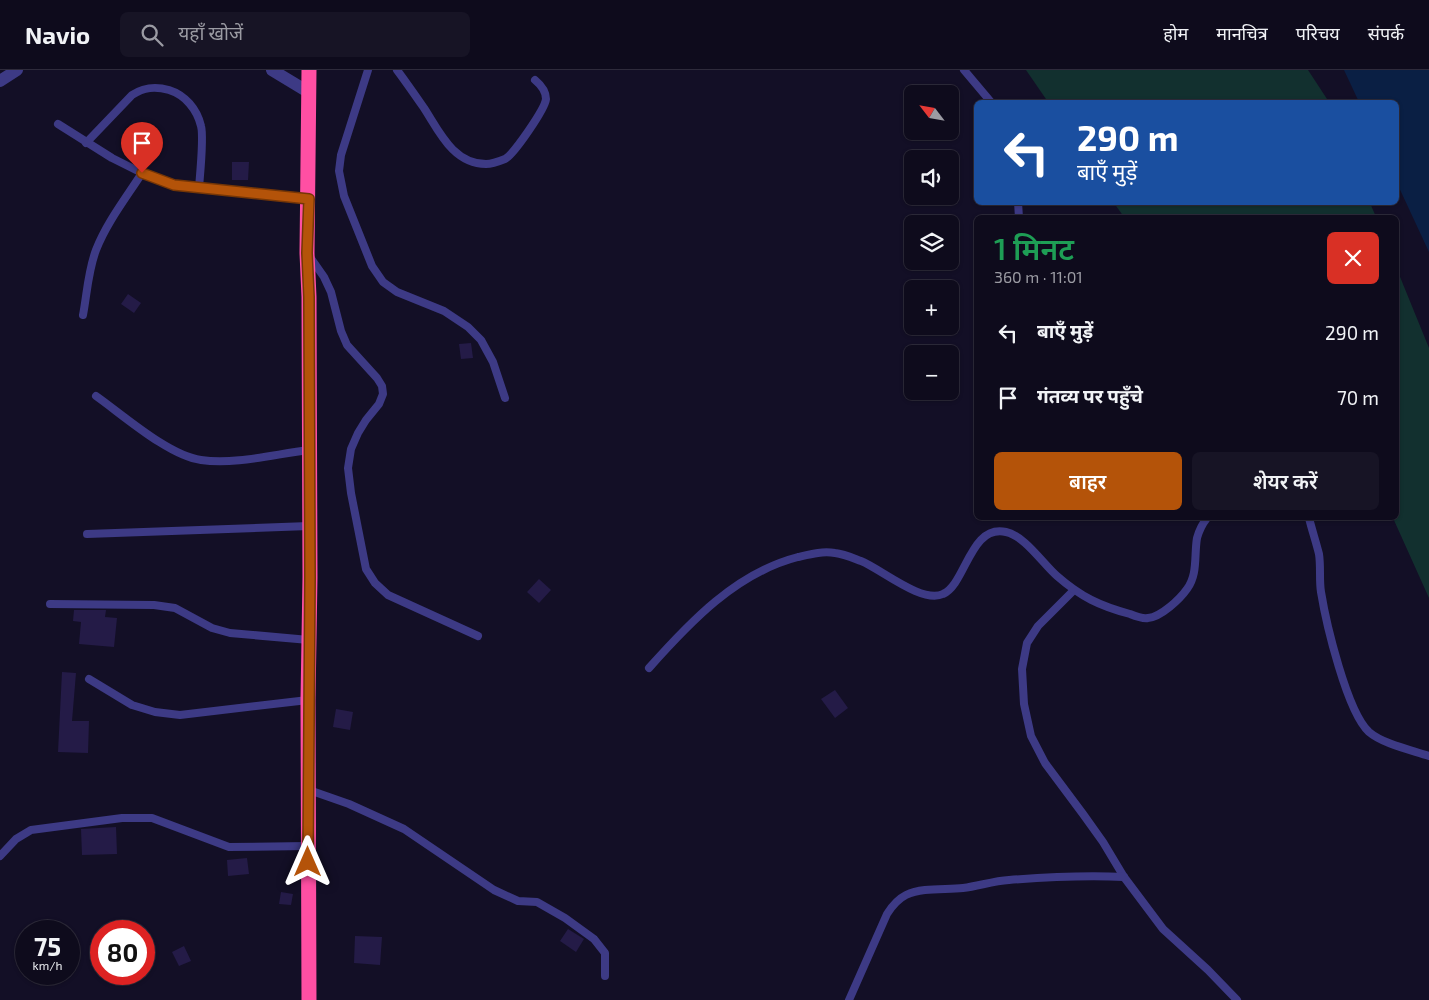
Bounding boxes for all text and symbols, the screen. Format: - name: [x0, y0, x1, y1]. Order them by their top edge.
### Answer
- search box: [120, 12, 470, 57]
- text: Navio: [25, 20, 90, 49]
- icon: search: [138, 21, 166, 49]
- text: यहाँ खोजें: [178, 21, 243, 44]
- text: होम: [1163, 22, 1188, 44]
- text: मानचित्र: [1216, 22, 1268, 44]
- text: परिचय: [1296, 22, 1340, 44]
- text: संपर्क: [1368, 22, 1404, 44]
- north arrow: [904, 85, 959, 140]
- map controls: [904, 85, 959, 400]
- text: 290 m: [1077, 116, 1178, 158]
- icon: left: [994, 120, 1059, 185]
- pin: [121, 122, 163, 173]
- icon: arrive: [128, 129, 156, 157]
- button: sound: [904, 150, 959, 205]
- text: बाएँ मुड़ें: [1077, 158, 1137, 184]
- button: layers: [904, 215, 959, 270]
- text: 1 मिनट: [994, 230, 1074, 266]
- button: close: [1327, 232, 1379, 284]
- text: 360 m · 11:01: [994, 267, 1083, 286]
- button: +: [904, 280, 959, 335]
- icon: left: [994, 319, 1022, 347]
- text: बाएँ मुड़ें: [1037, 319, 1093, 342]
- text: 290 m: [1325, 321, 1379, 344]
- button: −: [904, 345, 959, 400]
- icon: arrive: [994, 384, 1022, 412]
- text: गंतव्य पर पहुँचे: [1037, 384, 1143, 407]
- text: 70 m: [1337, 386, 1379, 409]
- button: बाहर: [994, 452, 1182, 510]
- button: शेयर करें: [1192, 452, 1379, 510]
- position arrow: [281, 835, 333, 887]
- speed limit sign: 80: [90, 920, 155, 985]
- text: 75: [34, 931, 61, 961]
- text: km/h: [33, 958, 62, 972]

